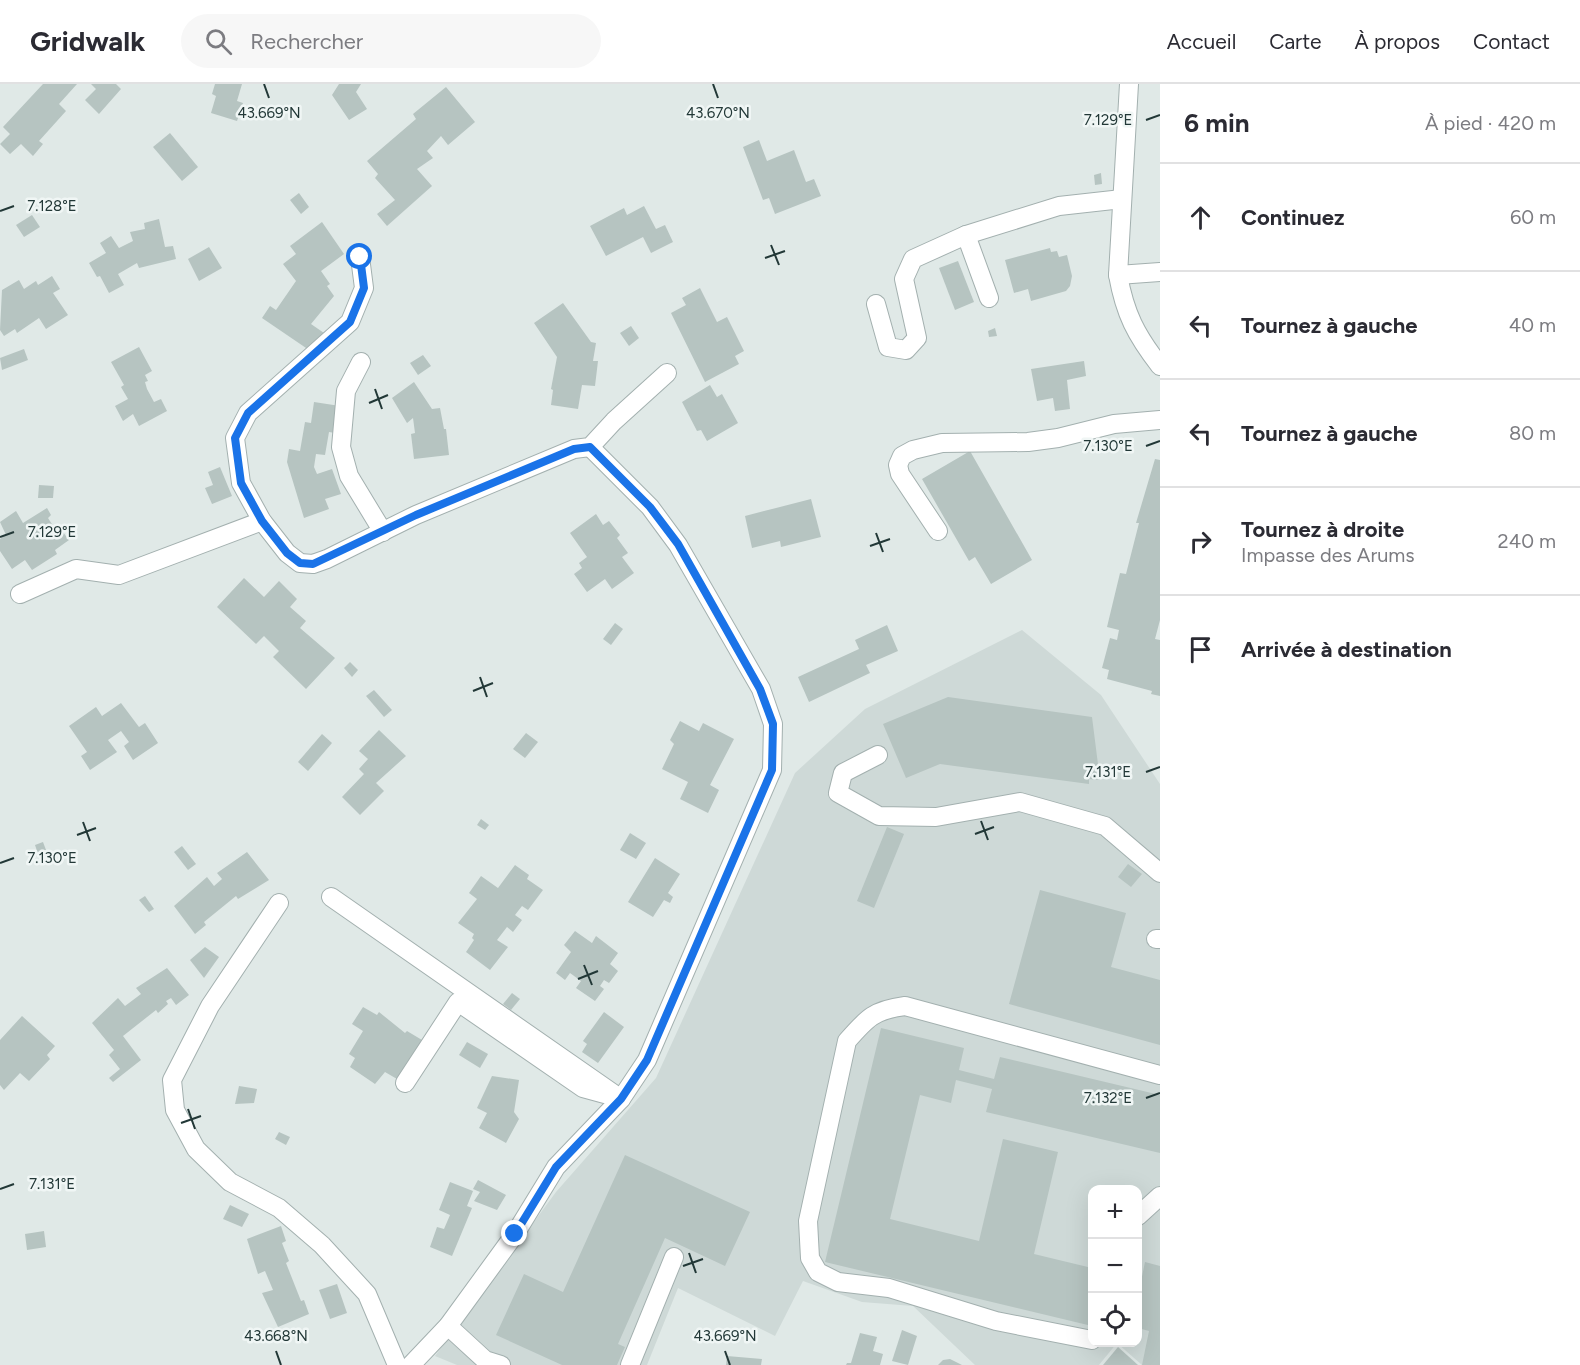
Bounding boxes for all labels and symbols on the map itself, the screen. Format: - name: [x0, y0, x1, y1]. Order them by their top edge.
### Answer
- text: 43.669°N: [237, 104, 301, 122]
- text: 43.670°N: [686, 104, 750, 122]
- text: 7.129°E: [1084, 111, 1132, 129]
- text: 7.128°E: [27, 197, 77, 215]
- route start: [346, 243, 372, 269]
- text: 7.130°E: [1083, 437, 1133, 455]
- text: 7.129°E: [28, 523, 76, 541]
- text: 7.131°E: [1085, 763, 1131, 781]
- text: 7.130°E: [27, 849, 77, 867]
- text: 7.132°E: [1084, 1089, 1132, 1107]
- text: 7.131°E: [29, 1175, 75, 1193]
- route end: [501, 1220, 527, 1246]
- text: 43.668°N: [244, 1327, 308, 1345]
- text: 43.669°N: [693, 1327, 757, 1345]

